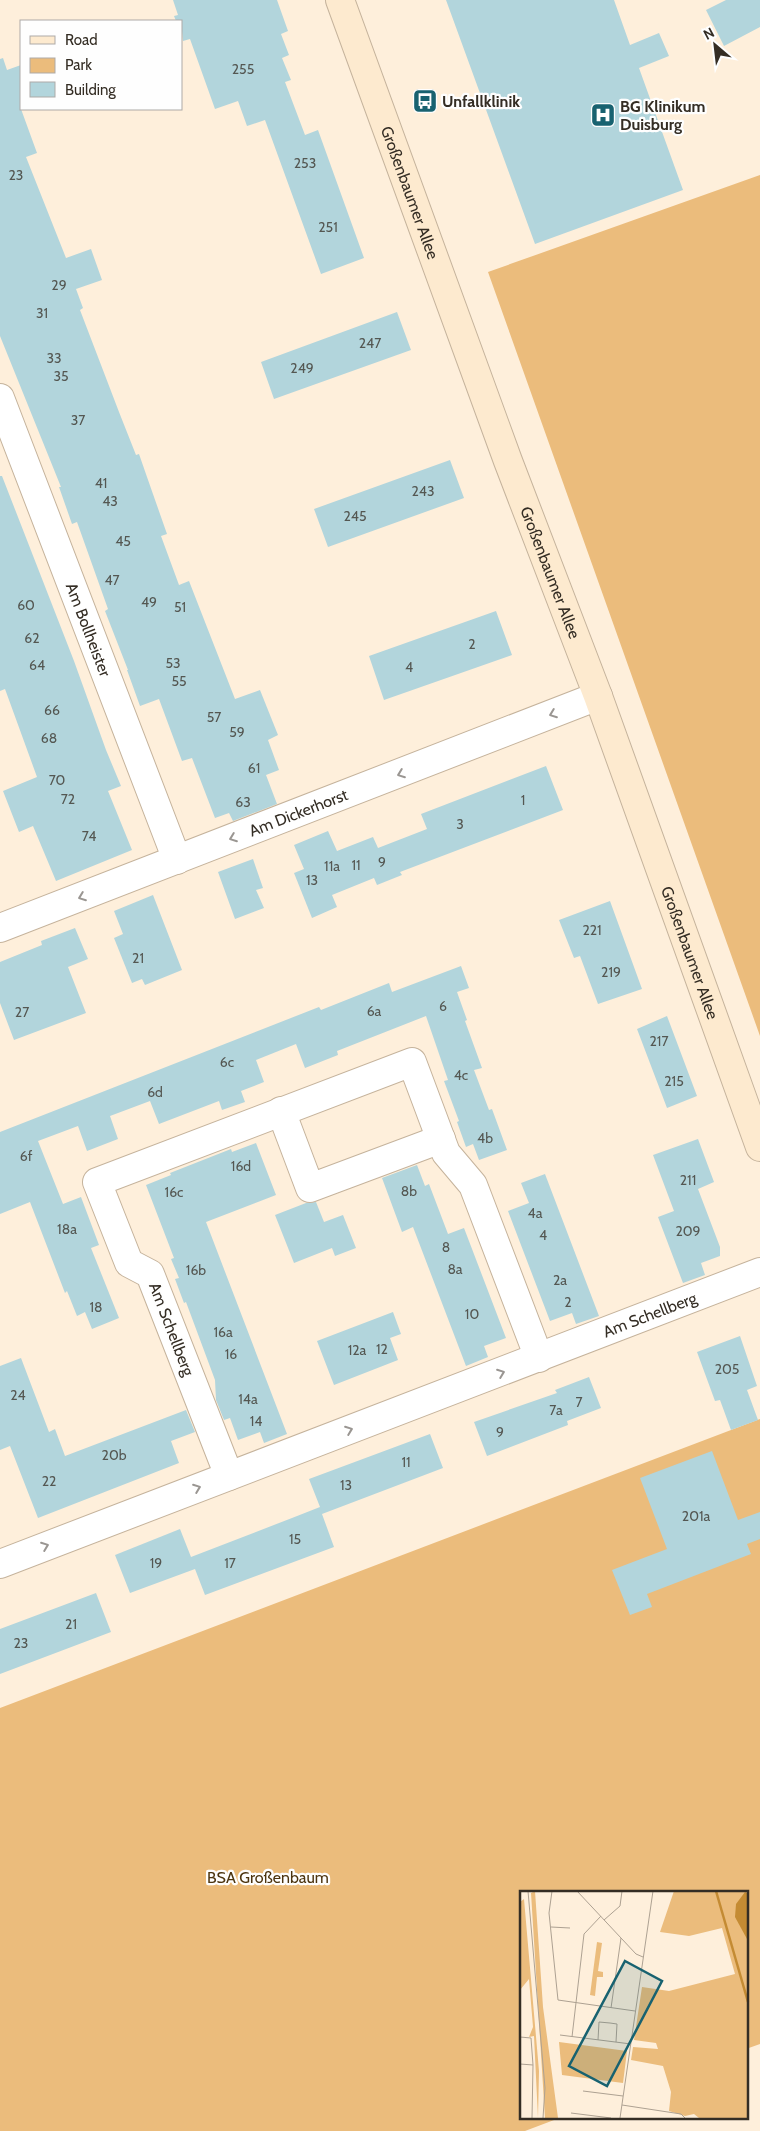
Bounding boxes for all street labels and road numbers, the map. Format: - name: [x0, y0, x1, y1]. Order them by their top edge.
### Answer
- street label: Großenbaumer Allee: [377, 124, 443, 262]
- street label: Großenbaumer Allee: [516, 504, 584, 641]
- street label: Am Bollheister: [62, 580, 115, 680]
- street label: Am Dickerhorst: [246, 785, 351, 840]
- street label: Großenbaumer Allee: [657, 884, 722, 1022]
- street label: Am Schellberg: [145, 1280, 198, 1380]
- street label: Am Schellberg: [600, 1288, 700, 1341]

